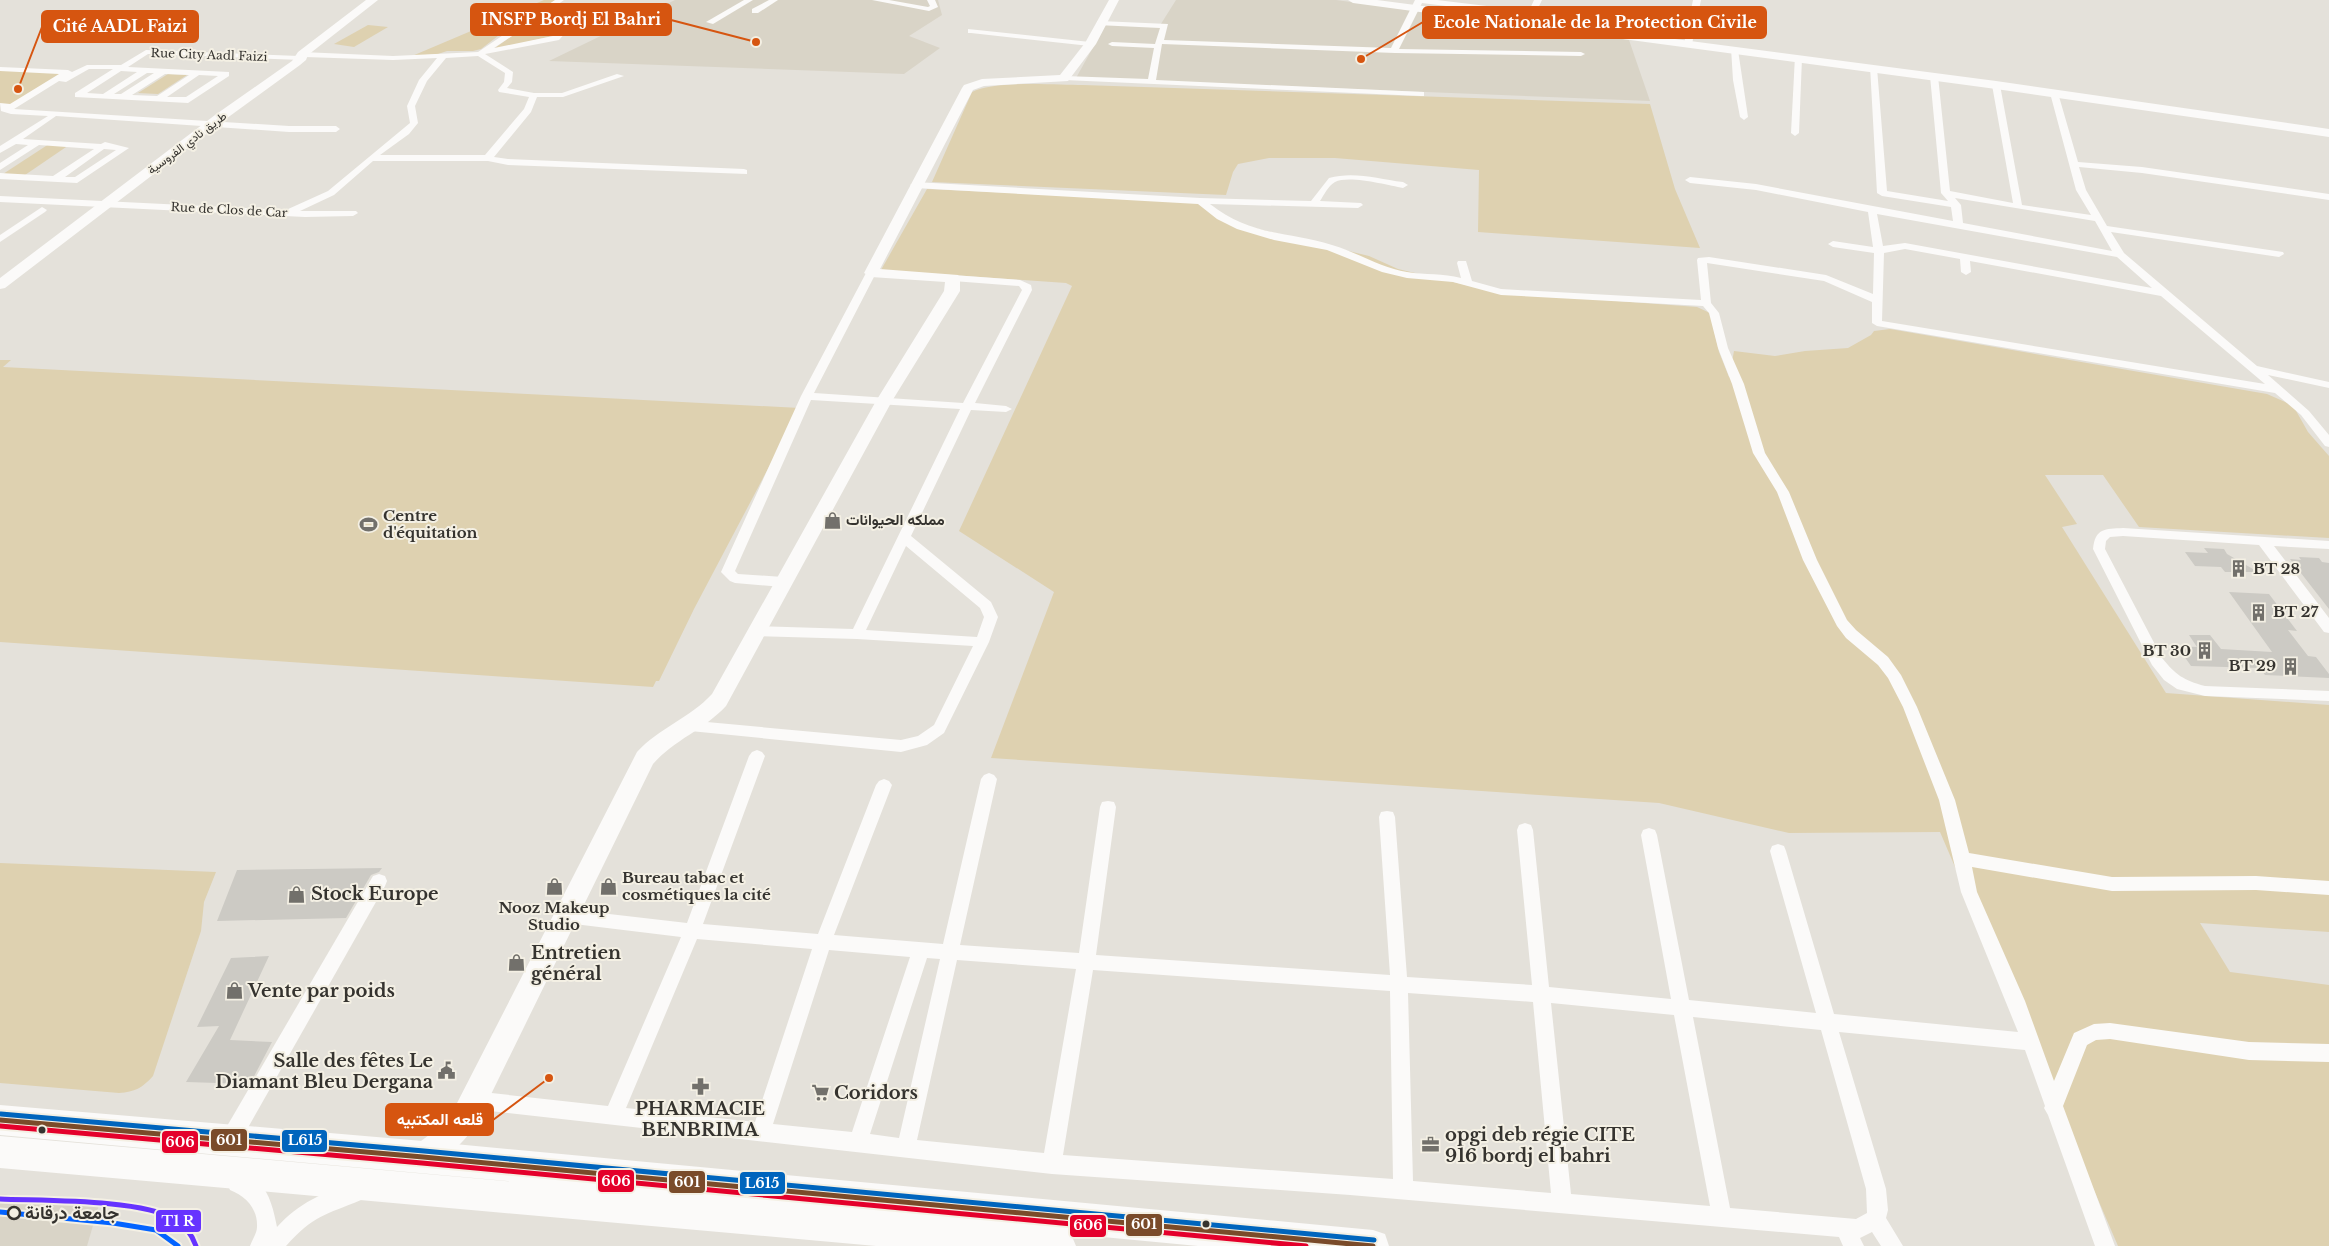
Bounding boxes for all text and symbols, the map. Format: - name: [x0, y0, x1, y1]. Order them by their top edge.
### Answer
- callout: INSFP Bordj El Bahri: [471, 4, 671, 35]
- callout: Ecole Nationale de la Protection Civile: [1423, 7, 1766, 38]
- text: INSFP Bordj El Bahri: [481, 9, 661, 29]
- callout: Cité AADL Faizi: [42, 11, 198, 42]
- text: Ecole Nationale de la Protection Civile: [1433, 12, 1757, 32]
- text: Cité AADL Faizi: [53, 16, 188, 36]
- street label: Rue City Aadl Faizi: [150, 45, 268, 64]
- street label: طريق نادي الفروسية: [144, 108, 231, 180]
- street label: Rue de Clos de Car: [170, 199, 288, 220]
- place label: Centre d'équitation: [383, 506, 478, 542]
- shop icon: مملكه الحيوانات: [822, 510, 842, 530]
- place label: مملكه الحيوانات: [846, 510, 945, 529]
- sports icon: Centre d'équitation: [359, 515, 379, 535]
- building icon: BT 28: [2229, 559, 2249, 579]
- place label: BT 28: [2253, 559, 2300, 578]
- building icon: BT 27: [2249, 602, 2269, 622]
- place label: BT 27: [2273, 602, 2319, 621]
- place label: BT 30: [2142, 641, 2191, 660]
- building icon: BT 30: [2195, 641, 2215, 661]
- place label: BT 29: [2228, 656, 2276, 675]
- building icon: BT 29: [2280, 656, 2300, 676]
- place label: Bureau tabac et cosmétiques la cité: [622, 868, 771, 904]
- shop icon: Nooz Makeup Studio: [544, 877, 564, 897]
- shop icon: Bureau tabac et cosmétiques la cité: [598, 877, 618, 897]
- place label: Stock Europe: [311, 883, 439, 905]
- shop icon: Stock Europe: [287, 884, 307, 904]
- place label: Nooz Makeup Studio: [498, 898, 610, 934]
- place label: Entretien général: [531, 942, 621, 985]
- shop icon: Entretien général: [507, 953, 527, 973]
- place label: Vente par poids: [247, 980, 395, 1002]
- shop icon: Vente par poids: [224, 981, 244, 1001]
- place label: Salle des fêtes Le Diamant Bleu Dergana: [215, 1050, 434, 1093]
- public building icon: Salle des fêtes Le Diamant Bleu Dergana: [437, 1061, 457, 1081]
- pharmacy icon: PHARMACIE BENBRIMA: [690, 1076, 710, 1096]
- place label: Coridors: [834, 1082, 918, 1104]
- supermarket icon: Coridors: [810, 1083, 830, 1103]
- place label: PHARMACIE BENBRIMA: [635, 1098, 765, 1141]
- callout: قلعه المكتبيه: [386, 1104, 493, 1135]
- text: قلعه المكتبيه: [397, 1109, 483, 1129]
- place label: opgi deb régie CITE 916 bordj el bahri: [1445, 1124, 1635, 1167]
- unlabelled marker: [37, 1125, 47, 1135]
- line badge: 601: [210, 1128, 248, 1152]
- line badge: L615: [281, 1129, 328, 1153]
- line badge: 606: [161, 1130, 199, 1154]
- text: 601: [216, 1131, 242, 1149]
- text: L615: [288, 1131, 322, 1149]
- text: 606: [165, 1133, 195, 1151]
- office icon: opgi deb régie CITE 916 bordj el bahri: [1421, 1135, 1441, 1155]
- line badge: 606: [597, 1169, 635, 1193]
- line badge: 601: [668, 1170, 706, 1194]
- line badge: L615: [739, 1171, 786, 1195]
- text: 606: [601, 1172, 631, 1190]
- text: 601: [674, 1173, 700, 1191]
- text: L615: [745, 1174, 779, 1192]
- place label: جامعة درقانة: [25, 1202, 119, 1224]
- marker: جامعة درقانة: [7, 1206, 21, 1220]
- line badge: T1 R: [155, 1209, 202, 1233]
- text: T1 R: [162, 1212, 195, 1230]
- line badge: 601: [1125, 1213, 1163, 1237]
- line badge: 606: [1069, 1214, 1107, 1238]
- text: 601: [1131, 1215, 1157, 1233]
- text: 606: [1073, 1216, 1103, 1234]
- unlabelled marker: [1201, 1219, 1211, 1229]

